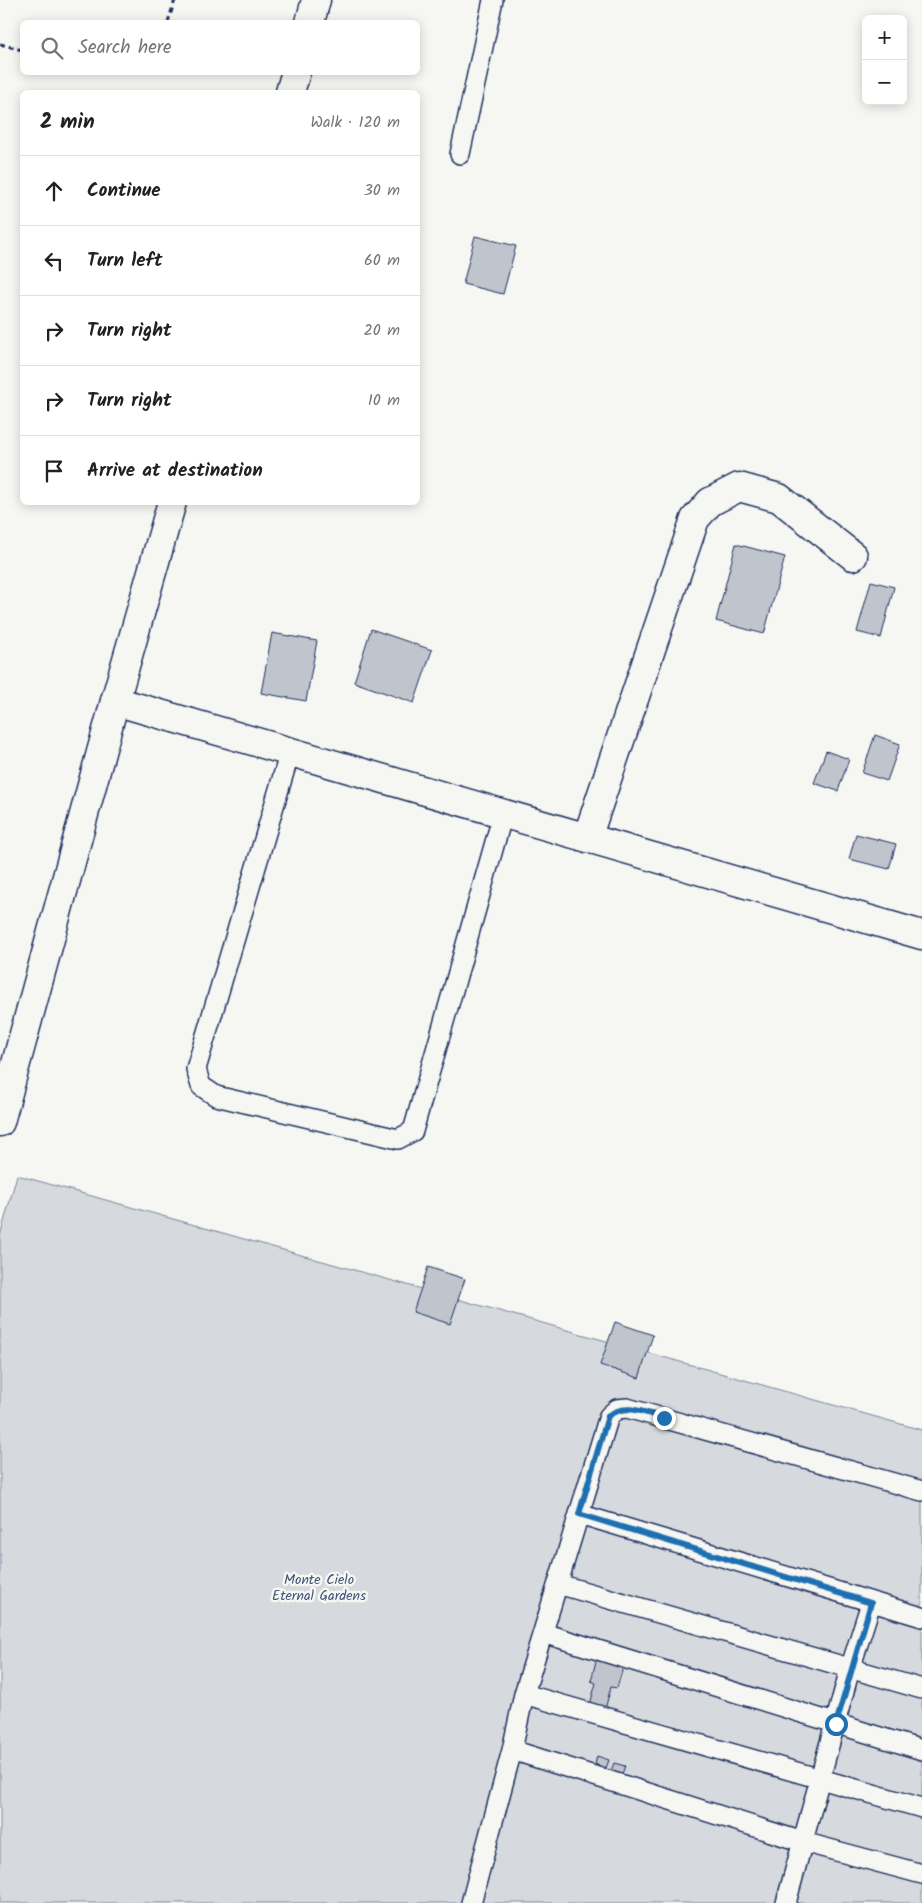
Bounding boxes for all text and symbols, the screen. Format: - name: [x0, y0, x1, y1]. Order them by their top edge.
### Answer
- map controls: [862, 15, 907, 105]
- button: +: [862, 15, 907, 60]
- search box: [20, 20, 420, 75]
- text: Search here: [78, 33, 172, 63]
- icon: search: [38, 34, 66, 62]
- button: −: [862, 60, 907, 105]
- text: 2 min: [40, 106, 95, 139]
- text: Walk · 120 m: [310, 110, 400, 135]
- text: Continue: [87, 176, 160, 206]
- icon: ahead: [40, 177, 68, 205]
- text: 30 m: [364, 178, 400, 203]
- text: Turn left: [87, 246, 162, 276]
- icon: left: [40, 247, 68, 275]
- text: 60 m: [364, 248, 400, 273]
- text: Turn right: [87, 316, 172, 346]
- icon: right: [40, 317, 68, 345]
- text: 20 m: [364, 318, 400, 343]
- text: Turn right: [87, 386, 172, 416]
- icon: right: [40, 387, 68, 415]
- text: 10 m: [368, 388, 400, 413]
- text: Arrive at destination: [87, 456, 263, 486]
- icon: arrive: [40, 457, 68, 485]
- route end: [653, 1407, 676, 1430]
- park label: Monte Cielo Eternal Gardens: [272, 1569, 366, 1607]
- route start: [825, 1713, 848, 1736]

